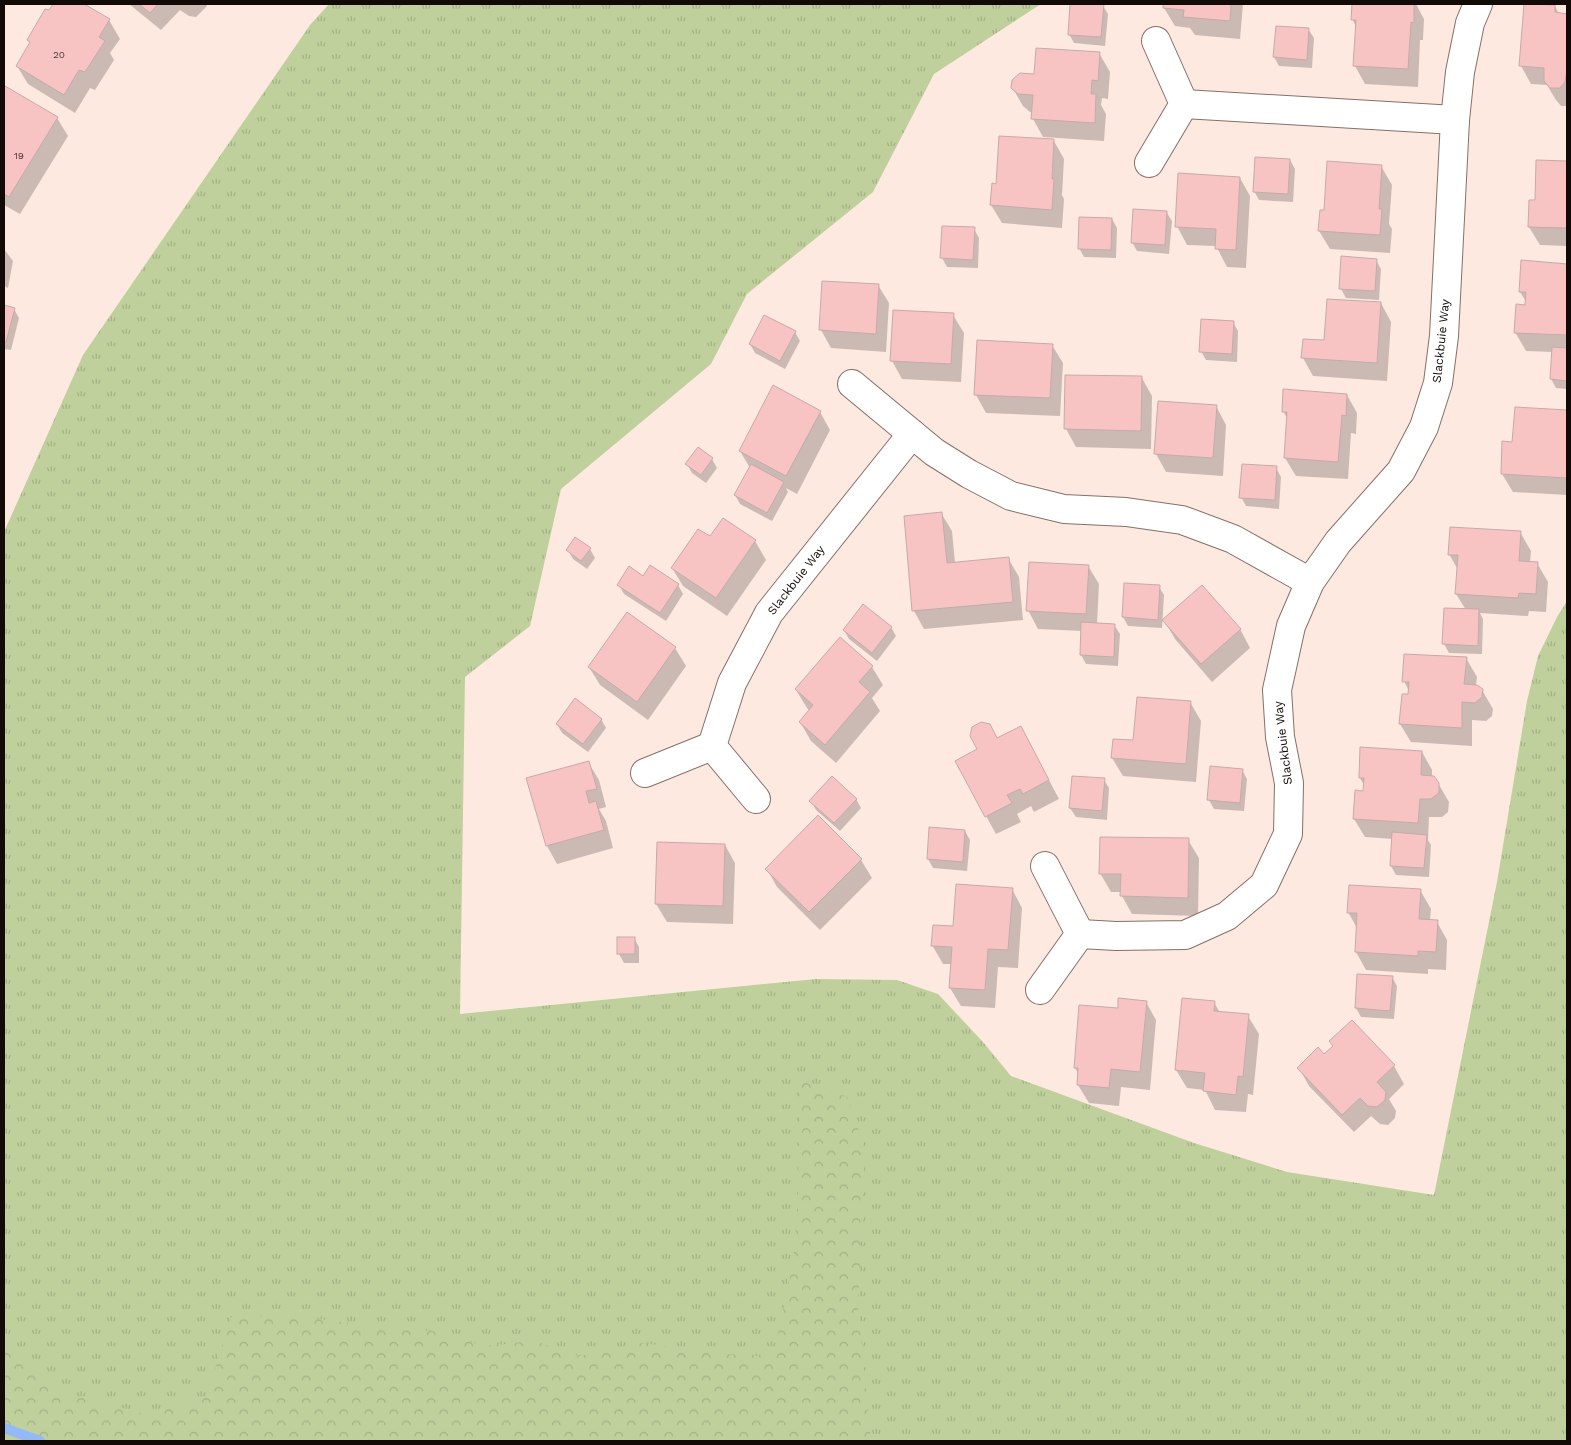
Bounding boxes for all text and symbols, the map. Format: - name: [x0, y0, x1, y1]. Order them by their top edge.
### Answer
- house number: 20: [53, 49, 65, 60]
- house number: 19: [14, 150, 24, 161]
- street label: Slackbuie Way: [1430, 298, 1452, 384]
- street label: Slackbuie Way: [765, 542, 828, 617]
- street label: Slackbuie Way: [1271, 700, 1295, 786]

